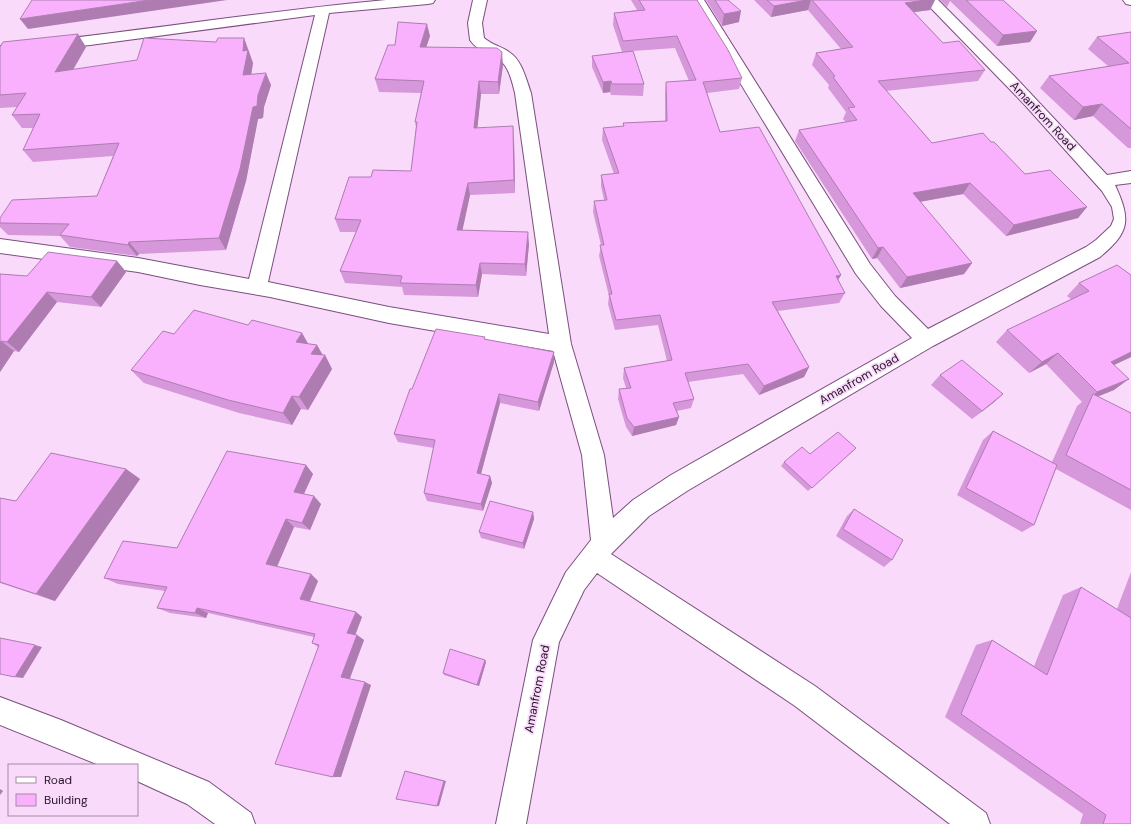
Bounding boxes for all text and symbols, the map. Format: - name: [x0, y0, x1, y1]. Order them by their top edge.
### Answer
- street label: Amanfrom Road: [1007, 78, 1079, 154]
- street label: Amanfrom Road: [816, 350, 902, 408]
- street label: Amanfrom Road: [521, 644, 553, 734]
- legend: [8, 764, 138, 816]
- text: Road: [44, 772, 72, 788]
- text: Building: [44, 792, 88, 808]

